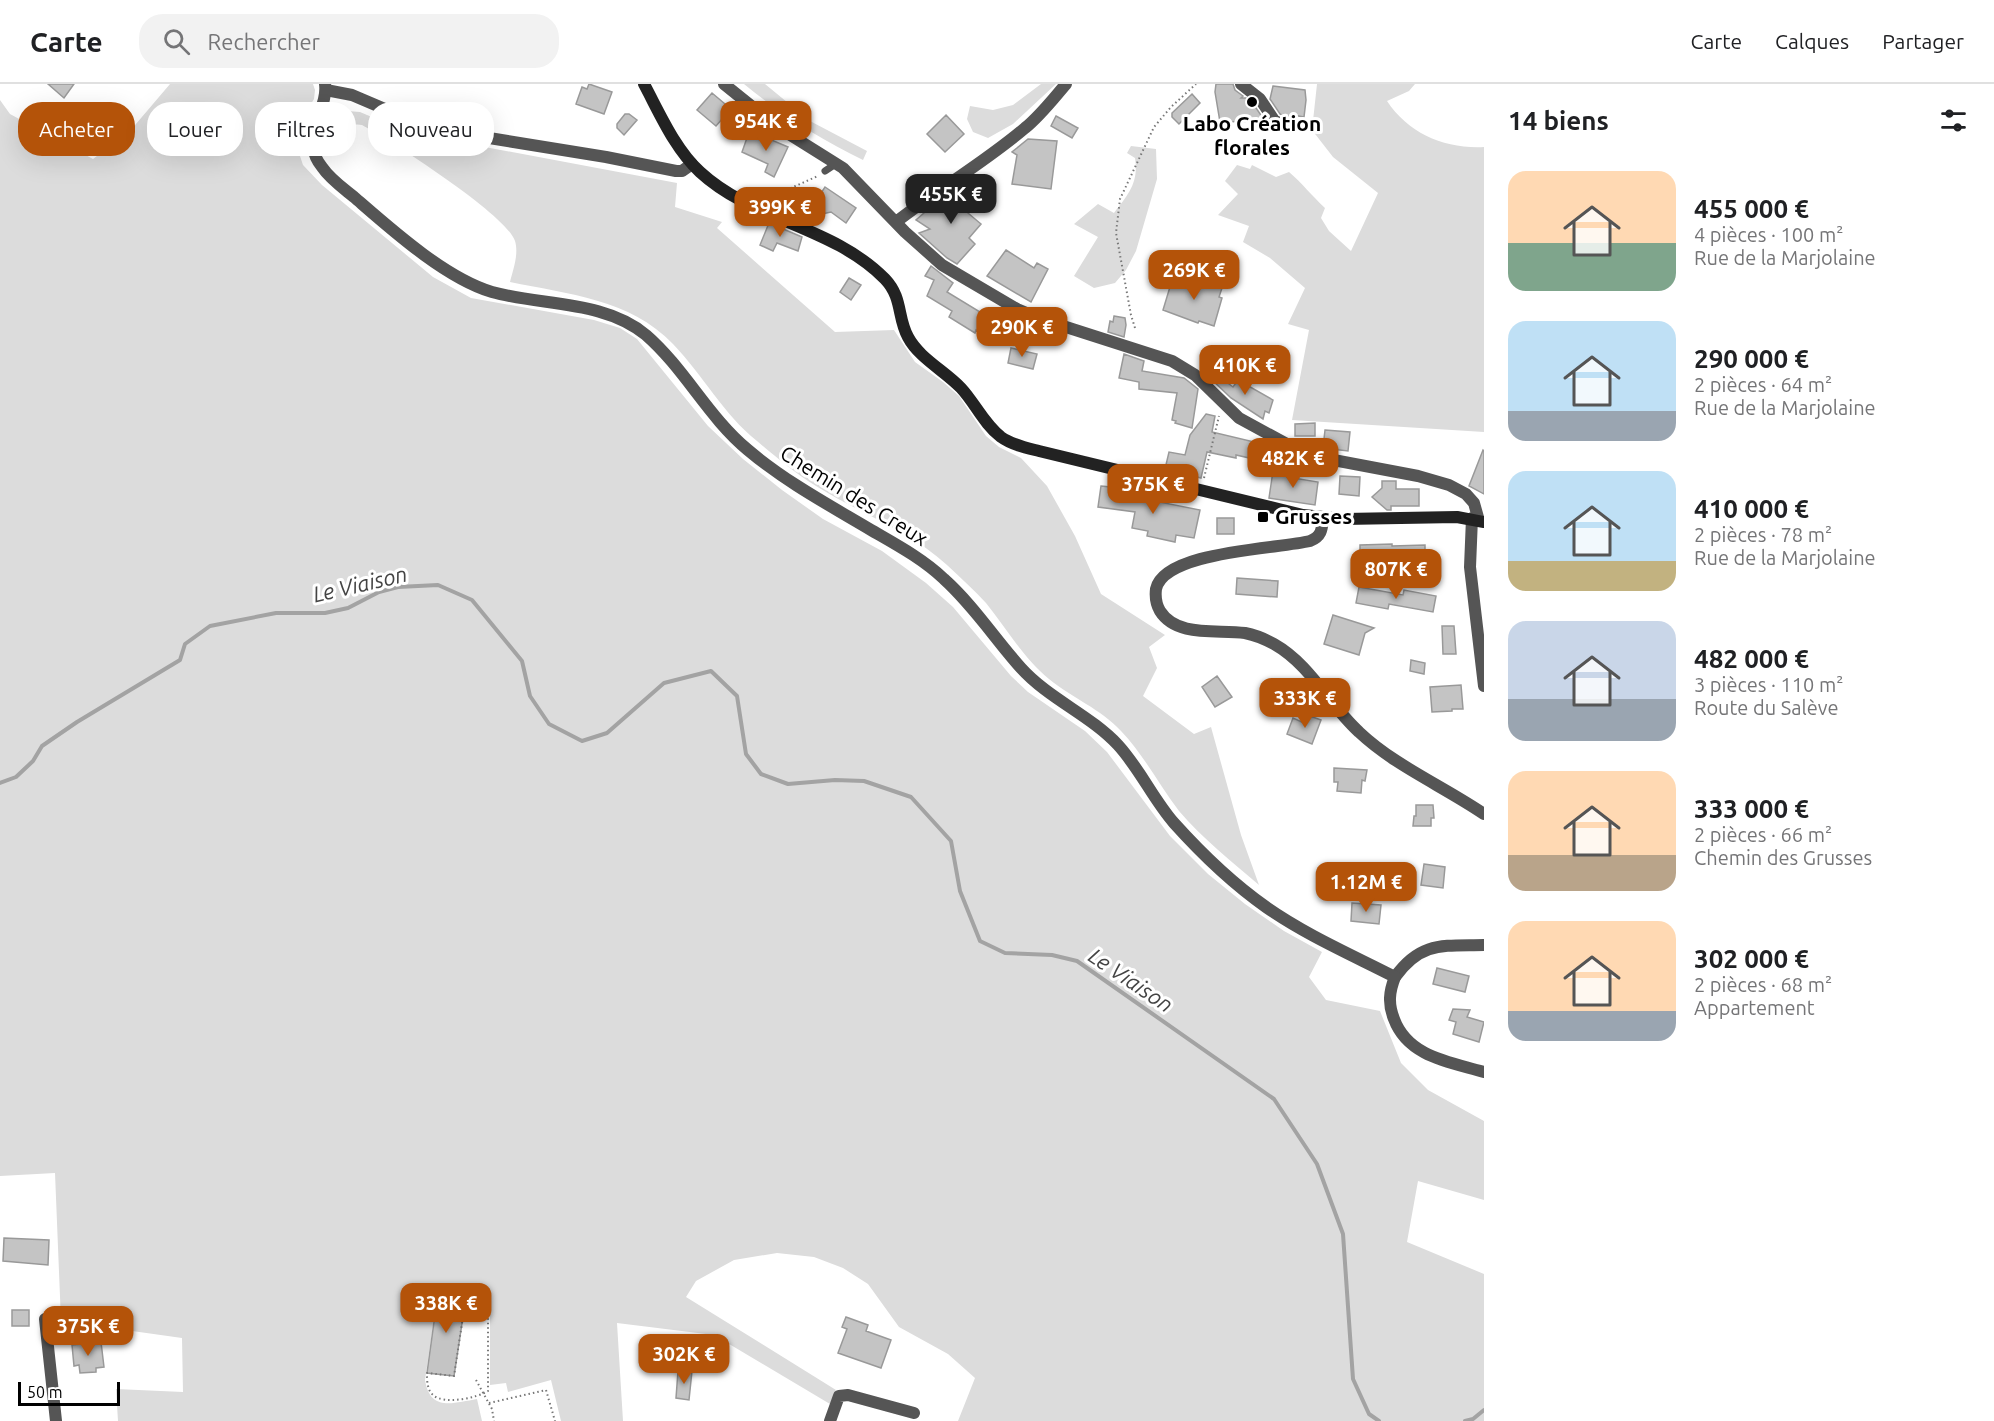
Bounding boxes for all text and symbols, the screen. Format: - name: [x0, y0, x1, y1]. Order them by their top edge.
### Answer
- search box: [139, 14, 559, 68]
- icon: search: [160, 25, 193, 58]
- text: Carte: [30, 26, 103, 57]
- text: Rechercher: [208, 29, 320, 54]
- text: Carte: [1691, 29, 1742, 53]
- text: Calques: [1775, 29, 1849, 53]
- text: Partager: [1882, 29, 1964, 53]
- marker: Labo Création florales: [1245, 95, 1259, 109]
- pin: 954K €: [717, 101, 815, 152]
- chip: Acheter: [18, 102, 135, 156]
- chip: Louer: [147, 102, 243, 156]
- chip: Filtres: [255, 102, 356, 156]
- chip: Nouveau: [368, 102, 494, 156]
- icon: filters: [1937, 104, 1970, 137]
- text: 14 biens: [1508, 106, 1609, 135]
- text: 954K €: [734, 109, 798, 132]
- place label: Labo Création florales: [1183, 111, 1321, 159]
- pin: 455K €: [902, 174, 1000, 225]
- text: 455K €: [919, 182, 983, 205]
- pin: 399K €: [731, 187, 829, 238]
- text: 455 000 €: [1694, 194, 1809, 223]
- text: 399K €: [748, 195, 812, 218]
- icon: home: [1556, 195, 1628, 267]
- text: 4 pièces · 100 m²: [1694, 223, 1843, 246]
- text: Rue de la Marjolaine: [1694, 246, 1876, 269]
- pin: 269K €: [1145, 250, 1243, 301]
- text: 269K €: [1162, 258, 1226, 281]
- pin: 290K €: [973, 307, 1071, 358]
- text: 290K €: [990, 315, 1054, 338]
- text: 290 000 €: [1694, 344, 1809, 373]
- pin: 410K €: [1196, 345, 1294, 396]
- icon: home: [1556, 345, 1628, 417]
- text: 410K €: [1213, 353, 1277, 376]
- text: 2 pièces · 64 m²: [1694, 373, 1832, 396]
- text: Rue de la Marjolaine: [1694, 396, 1876, 419]
- pin: 482K €: [1244, 438, 1342, 489]
- street label: Chemin des Creux: [776, 440, 933, 550]
- text: 482K €: [1261, 446, 1325, 469]
- pin: 375K €: [1104, 464, 1202, 515]
- text: 375K €: [1121, 472, 1185, 495]
- text: 410 000 €: [1694, 494, 1809, 523]
- icon: home: [1556, 495, 1628, 567]
- place label: Grusses: [1275, 504, 1352, 528]
- marker: Grusses: [1256, 510, 1270, 524]
- text: 2 pièces · 78 m²: [1694, 523, 1832, 546]
- text: Rue de la Marjolaine: [1694, 546, 1876, 569]
- pin: 807K €: [1347, 549, 1445, 600]
- text: 807K €: [1364, 557, 1428, 580]
- water label: Le Viaison: [310, 561, 409, 606]
- text: 482 000 €: [1694, 644, 1809, 673]
- icon: home: [1556, 645, 1628, 717]
- text: 3 pièces · 110 m²: [1694, 673, 1843, 696]
- pin: 333K €: [1256, 678, 1354, 729]
- text: 333K €: [1273, 686, 1337, 709]
- text: Route du Salève: [1694, 696, 1839, 719]
- text: 333 000 €: [1694, 794, 1809, 823]
- icon: home: [1556, 795, 1628, 867]
- text: 2 pièces · 66 m²: [1694, 823, 1832, 846]
- text: Chemin des Grusses: [1694, 846, 1872, 869]
- pin: 1.12M €: [1311, 862, 1421, 913]
- text: 1.12M €: [1330, 870, 1402, 893]
- water label: Le Viaison: [1085, 942, 1178, 1017]
- text: 302 000 €: [1694, 944, 1809, 973]
- icon: home: [1556, 945, 1628, 1017]
- text: 2 pièces · 68 m²: [1694, 973, 1832, 996]
- text: Appartement: [1694, 996, 1815, 1019]
- pin: 338K €: [397, 1283, 495, 1334]
- text: 338K €: [414, 1291, 478, 1314]
- pin: 375K €: [39, 1306, 137, 1357]
- text: 375K €: [56, 1314, 120, 1337]
- pin: 302K €: [635, 1334, 733, 1385]
- text: 302K €: [652, 1342, 716, 1365]
- scale bar: [18, 1379, 120, 1406]
- text: 50 m: [27, 1383, 63, 1401]

